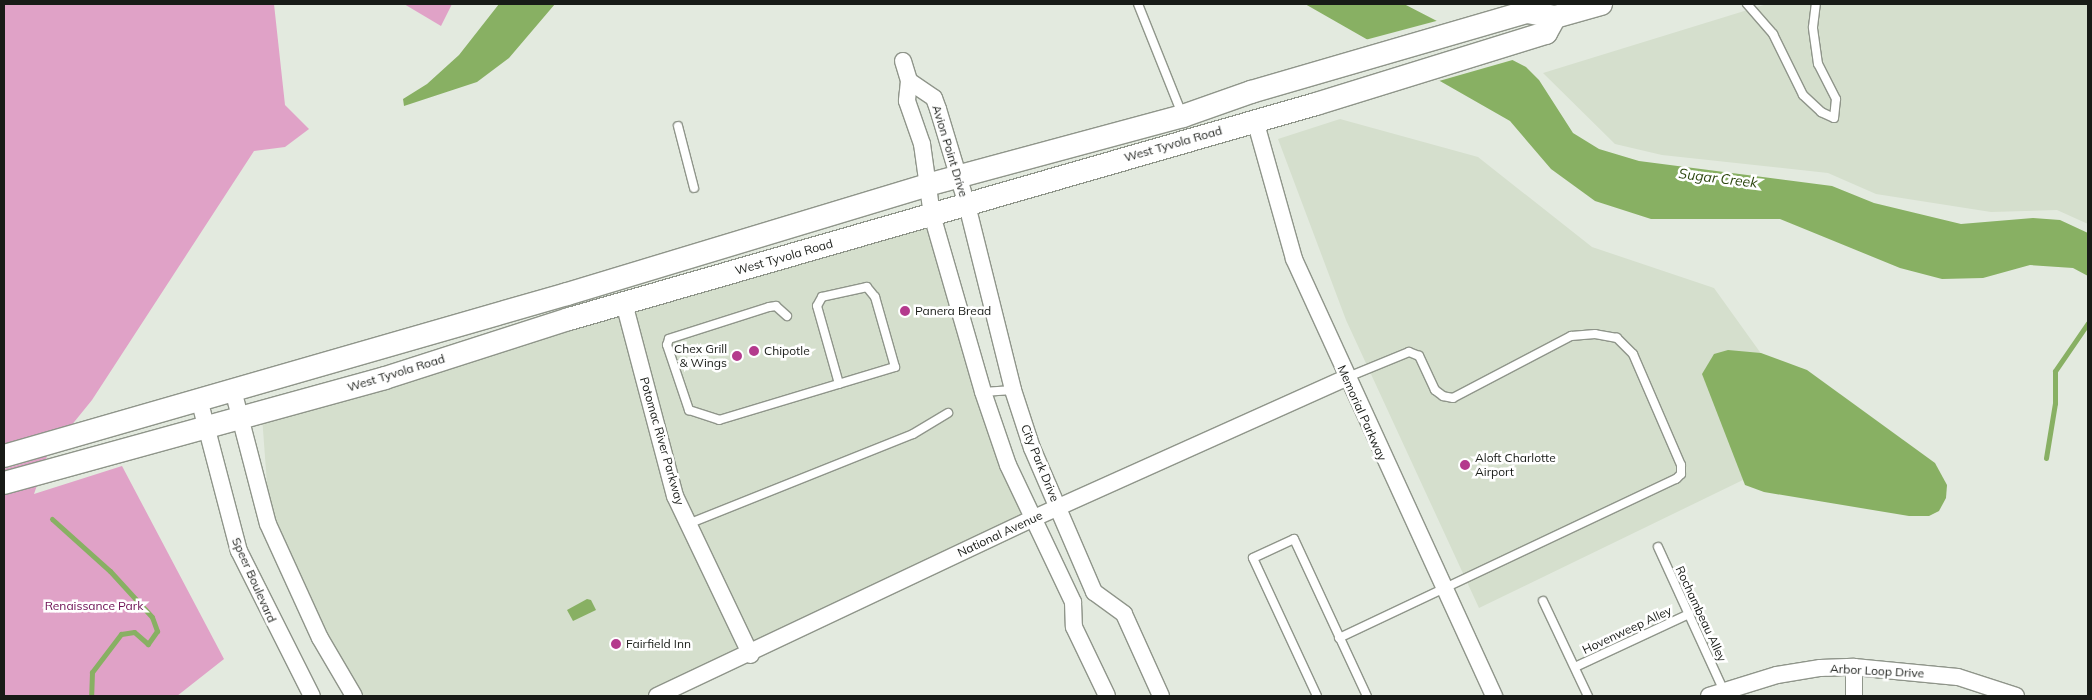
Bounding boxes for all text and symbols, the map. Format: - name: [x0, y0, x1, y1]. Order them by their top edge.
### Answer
- street label: Avion Point Drive: [929, 103, 971, 199]
- street label: West Tyvola Road: [1122, 123, 1224, 165]
- water label: Sugar Creek: [1678, 165, 1758, 191]
- street label: West Tyvola Road: [733, 236, 835, 278]
- place label: Panera Bread: [915, 304, 991, 318]
- marker: Panera Bread: [899, 305, 911, 317]
- place label: Chex Grill & Wings: [674, 342, 727, 370]
- place label: Chipotle: [764, 344, 810, 358]
- marker: Chipotle: [748, 345, 760, 357]
- marker: Chex Grill & Wings: [731, 350, 743, 362]
- street label: West Tyvola Road: [346, 351, 446, 395]
- street label: Memorial Parkway: [1334, 363, 1390, 463]
- street label: Potomac River Parkway: [637, 375, 687, 507]
- street label: City Park Drive: [1018, 422, 1062, 504]
- place label: Aloft Charlotte Airport: [1475, 451, 1556, 479]
- marker: Aloft Charlotte Airport: [1459, 459, 1471, 471]
- street label: National Avenue: [955, 508, 1045, 560]
- street label: Speer Boulevard: [229, 535, 279, 625]
- street label: Rochambeau Alley: [1672, 564, 1730, 664]
- park label: Renaissance Park: [45, 599, 143, 613]
- street label: Hovenweep Alley: [1580, 603, 1674, 657]
- place label: Fairfield Inn: [626, 637, 691, 651]
- marker: Fairfield Inn: [610, 638, 622, 650]
- street label: Arbor Loop Drive: [1830, 661, 1924, 681]

